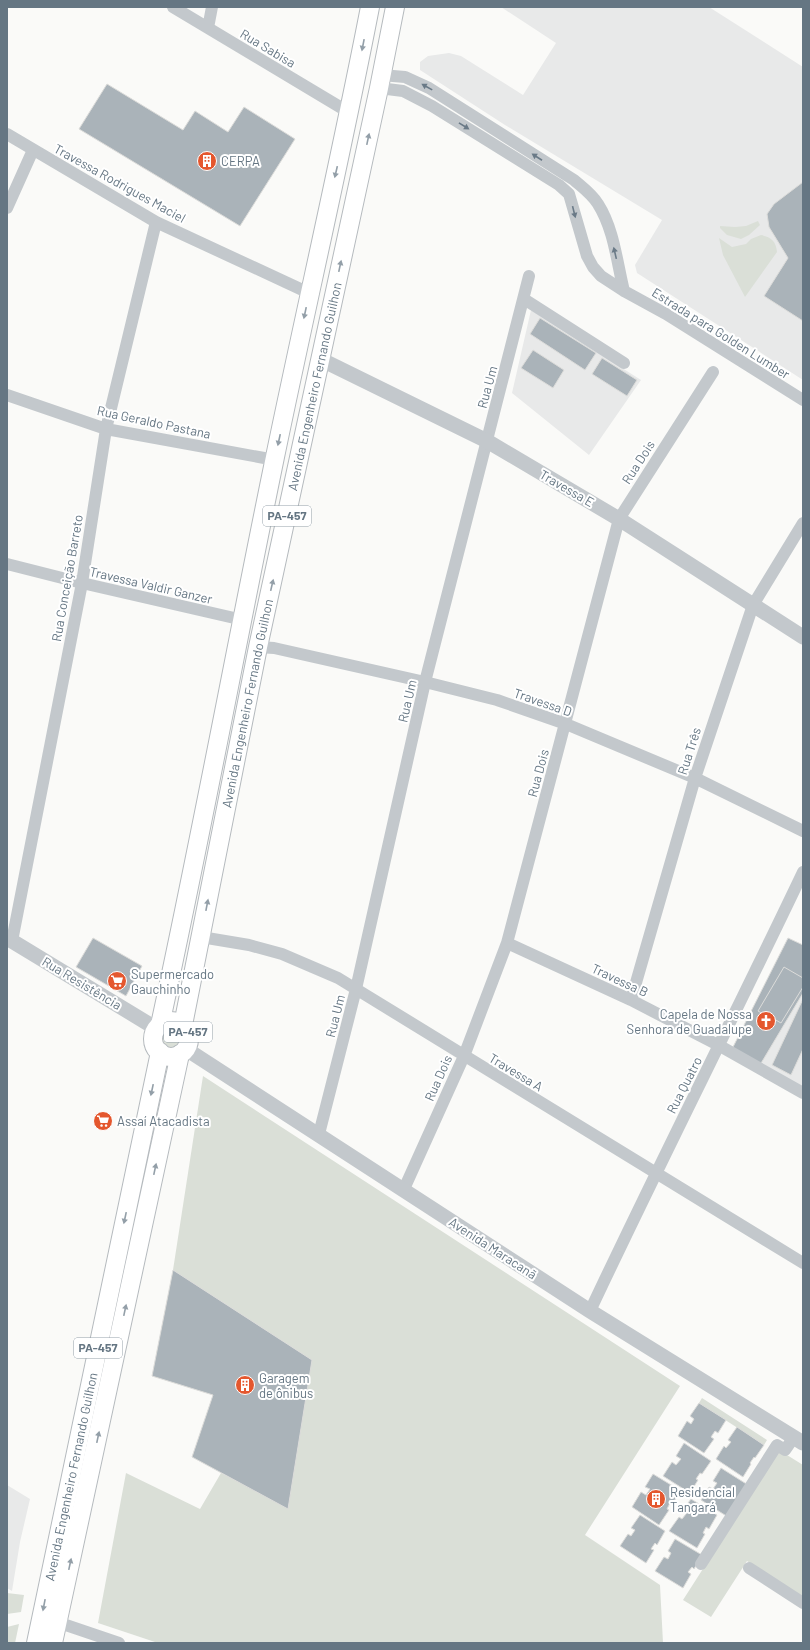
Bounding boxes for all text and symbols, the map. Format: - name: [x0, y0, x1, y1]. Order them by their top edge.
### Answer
- street label: Rua Sabisa: [237, 25, 299, 71]
- one-way arrow: [360, 39, 366, 51]
- one-way arrow: [421, 83, 433, 90]
- one-way arrow: [458, 123, 470, 130]
- one-way arrow: [365, 133, 371, 145]
- street label: Travessa Rodrigues Maciel: [51, 140, 189, 226]
- building icon: CERPA: [196, 150, 218, 172]
- place label: CERPA: [221, 153, 260, 169]
- one-way arrow: [531, 153, 543, 160]
- one-way arrow: [333, 166, 339, 179]
- one-way arrow: [572, 206, 578, 218]
- one-way arrow: [612, 247, 618, 259]
- one-way arrow: [337, 260, 343, 272]
- street label: Avenida Engenheiro Fernando Guilhon: [284, 281, 345, 492]
- street label: Estrada para Golden Lumber: [649, 284, 793, 382]
- one-way arrow: [302, 307, 308, 319]
- street label: Rua Um: [474, 364, 500, 410]
- street label: Rua Geraldo Pastana: [96, 402, 212, 442]
- one-way arrow: [275, 434, 281, 447]
- street label: Rua Dois: [618, 437, 658, 487]
- street label: Travessa E: [537, 466, 597, 510]
- road number: PA-457: [263, 506, 311, 526]
- street label: Rua Conceição Barreto: [48, 513, 86, 643]
- street label: Travessa Valdir Ganzer: [88, 563, 214, 607]
- one-way arrow: [269, 579, 275, 591]
- street label: Avenida Engenheiro Fernando Guilhon: [218, 597, 276, 809]
- street label: Rua Um: [394, 678, 420, 724]
- street label: Travessa D: [512, 685, 574, 719]
- street label: Rua Três: [674, 725, 704, 777]
- street label: Rua Dois: [524, 747, 552, 799]
- one-way arrow: [205, 898, 211, 911]
- street label: Rua Resistência: [39, 953, 125, 1013]
- street label: Travessa B: [589, 960, 651, 1000]
- place label: Supermercado Gauchinho: [131, 966, 214, 997]
- supermarket icon: Supermercado Gauchinho: [106, 970, 128, 992]
- street label: Rua Um: [322, 993, 348, 1039]
- place label: Capela de Nossa Senhora de Guadalupe: [627, 1006, 752, 1037]
- church icon: Capela de Nossa Senhora de Guadalupe: [755, 1010, 777, 1032]
- road number: PA-457: [164, 1022, 212, 1042]
- street label: Travessa A: [486, 1050, 546, 1094]
- street label: Rua Dois: [421, 1052, 455, 1104]
- street label: Rua Quatro: [663, 1054, 705, 1116]
- one-way arrow: [148, 1084, 154, 1096]
- supermarket icon: Assaí Atacadista: [92, 1110, 114, 1132]
- place label: Assaí Atacadista: [117, 1113, 210, 1129]
- one-way arrow: [152, 1163, 158, 1175]
- one-way arrow: [122, 1211, 128, 1224]
- street label: Avenida Maracanã: [446, 1214, 540, 1282]
- one-way arrow: [122, 1303, 128, 1316]
- road number: PA-457: [74, 1338, 122, 1358]
- place label: Garagem de ônibus: [259, 1370, 313, 1401]
- street label: Avenida Engenheiro Fernando Guilhon: [41, 1371, 101, 1582]
- building icon: Garagem de ônibus: [234, 1374, 256, 1396]
- one-way arrow: [95, 1431, 101, 1443]
- place label: Residencial Tangará: [670, 1484, 735, 1515]
- building icon: Residencial Tangará: [645, 1488, 667, 1510]
- one-way arrow: [68, 1558, 74, 1570]
- one-way arrow: [41, 1599, 47, 1611]

